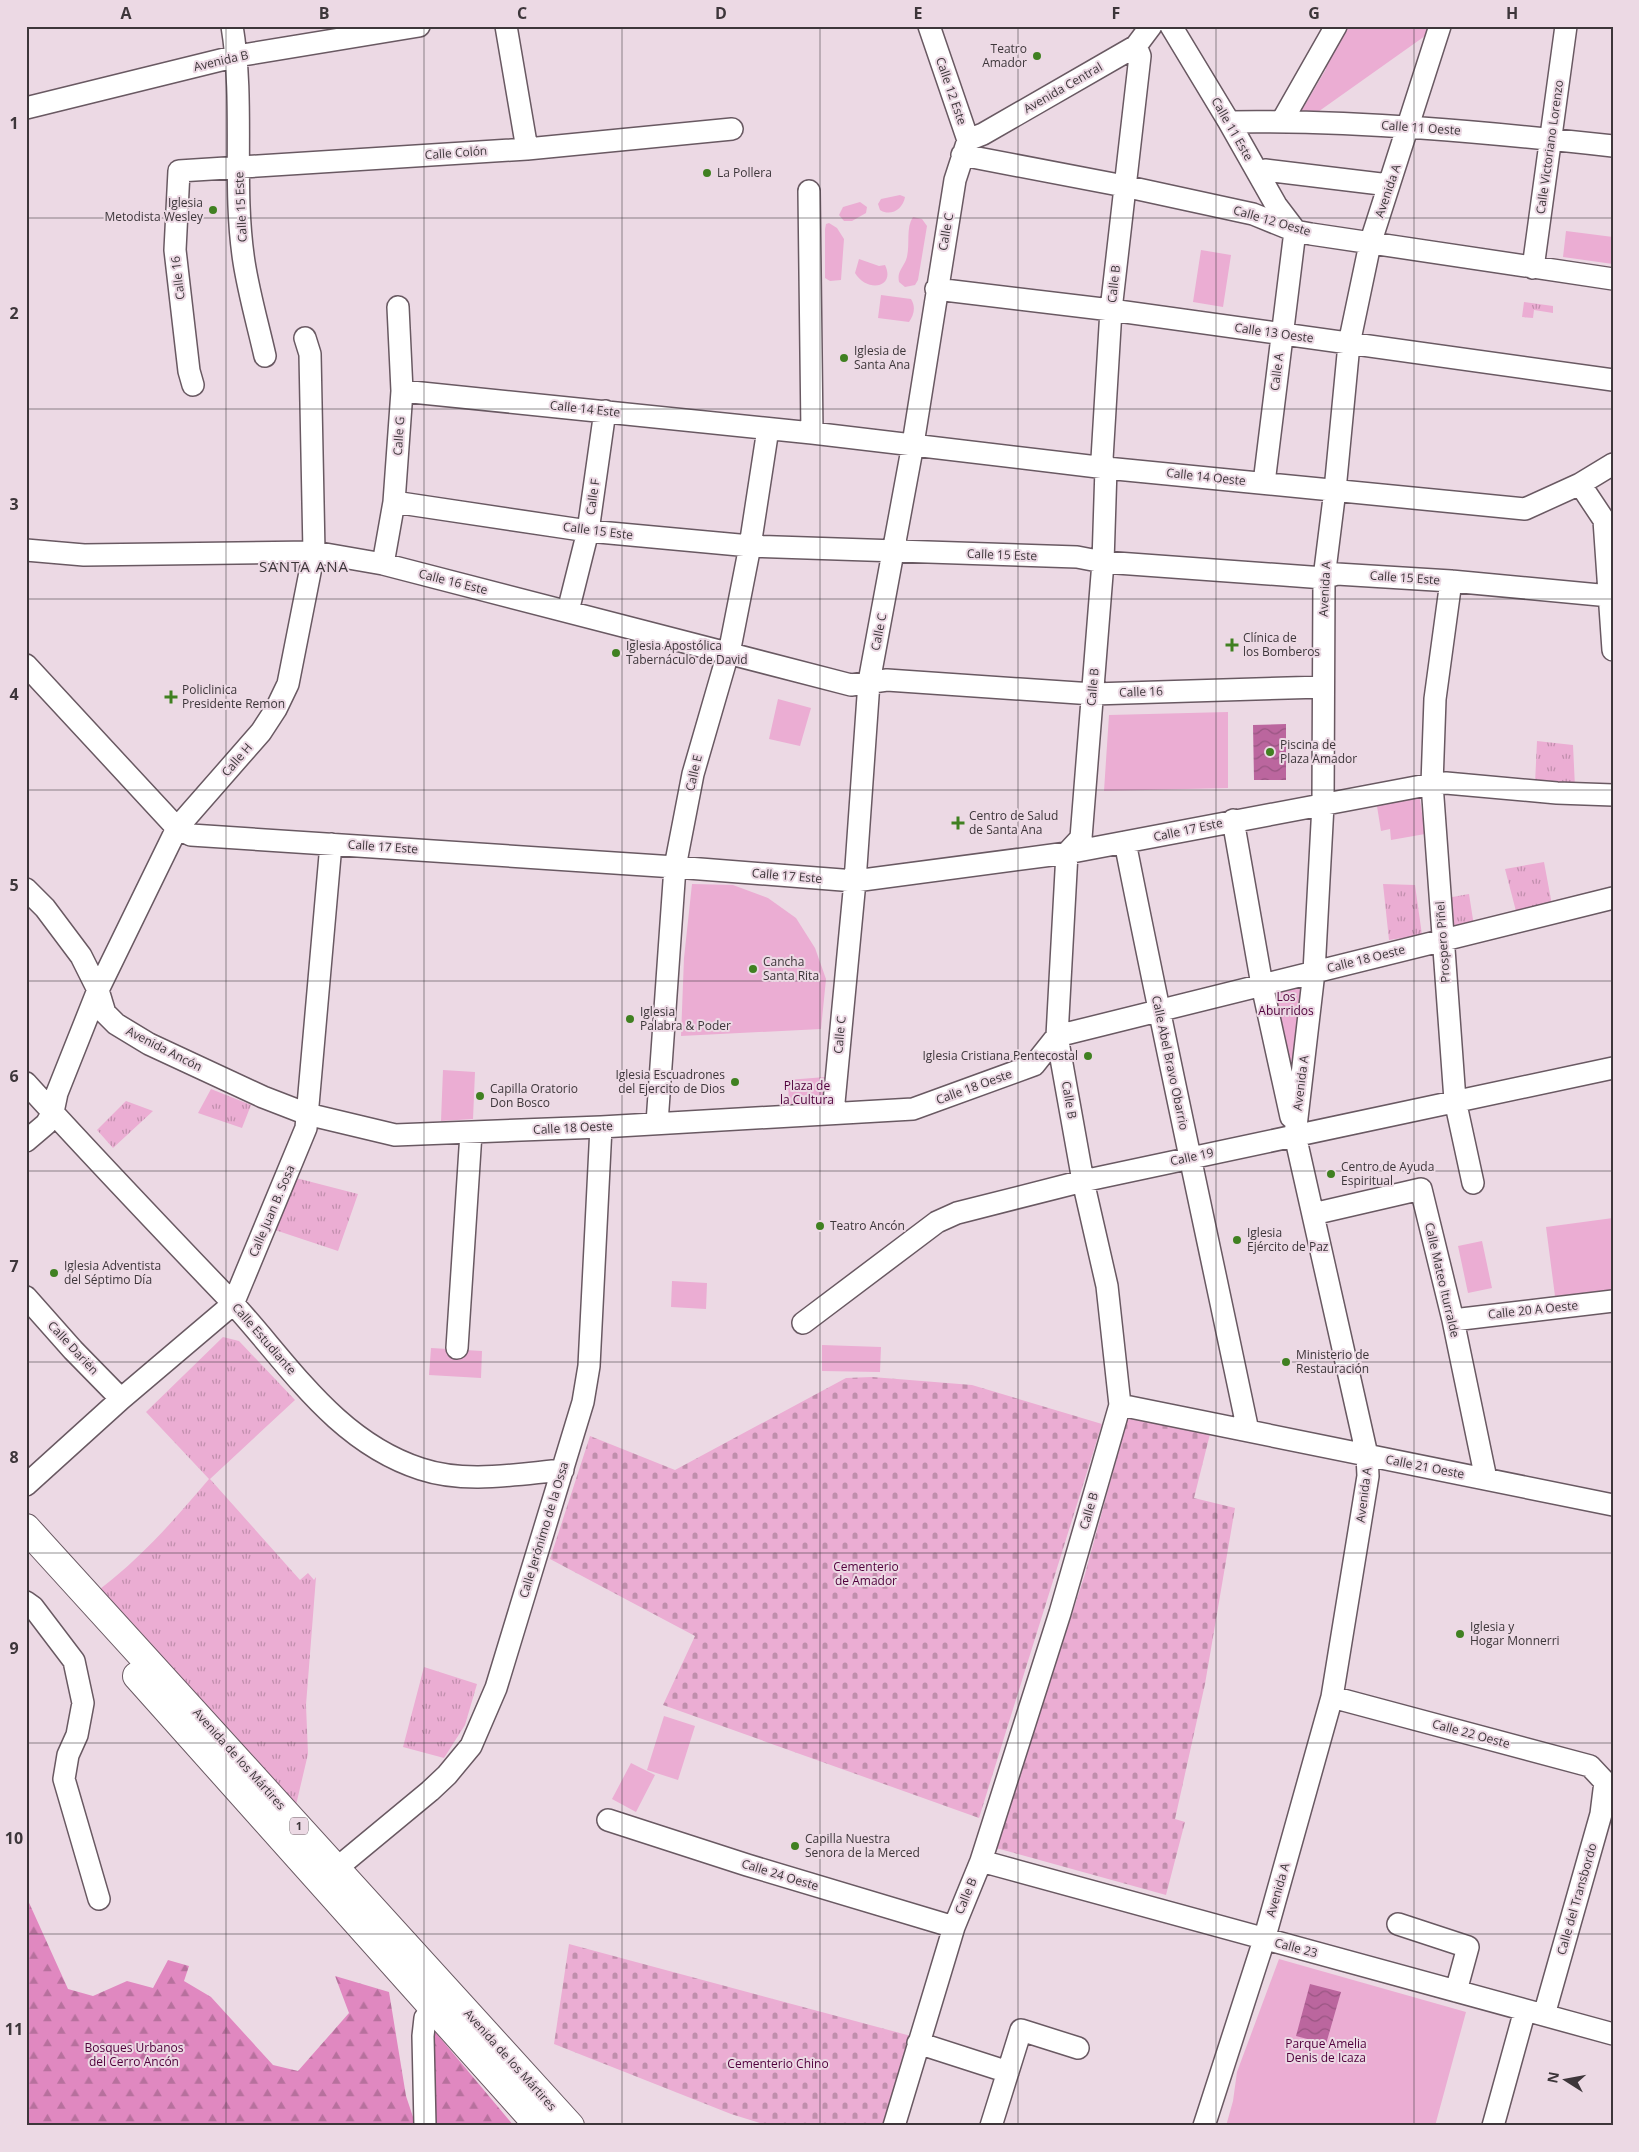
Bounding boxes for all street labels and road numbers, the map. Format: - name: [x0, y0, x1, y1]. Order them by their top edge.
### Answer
- street label: Avenida B: [192, 46, 250, 75]
- street label: Calle 12 Este: [932, 55, 971, 127]
- street label: Avenida Central: [1020, 58, 1105, 117]
- street label: Calle Victoriano Lorenzo: [1532, 79, 1567, 215]
- street label: Calle 11 Este: [1207, 94, 1258, 164]
- street label: Calle 11 Oeste: [1381, 116, 1462, 139]
- street label: Calle Colón: [424, 142, 488, 163]
- street label: Avenida A: [1370, 161, 1405, 220]
- street label: Calle 15 Este: [230, 171, 251, 243]
- street label: Calle 12 Oeste: [1231, 201, 1313, 240]
- street label: Calle C: [934, 211, 957, 252]
- street label: Calle 16: [166, 255, 189, 301]
- street label: Calle B: [1103, 264, 1124, 304]
- street label: Calle 13 Oeste: [1233, 319, 1315, 347]
- street label: Calle A: [1266, 352, 1287, 392]
- street label: Calle 14 Este: [549, 396, 621, 421]
- street label: Calle G: [389, 416, 408, 456]
- street label: Calle 14 Oeste: [1165, 464, 1247, 489]
- street label: Calle F: [582, 478, 603, 516]
- street label: Calle 15 Este: [562, 518, 634, 543]
- street label: Calle 15 Este: [967, 545, 1038, 564]
- street label: Avenida A: [1315, 560, 1334, 617]
- street label: Calle 16 Este: [417, 565, 490, 598]
- street label: Calle 15 Este: [1369, 567, 1441, 588]
- street label: Calle C: [867, 611, 891, 652]
- street label: Calle B: [1082, 667, 1103, 707]
- street label: Calle 16: [1119, 682, 1163, 701]
- street label: Calle H: [217, 739, 256, 780]
- street label: Calle E: [681, 753, 706, 793]
- street label: Calle 17 Este: [1152, 814, 1224, 845]
- street label: Calle 17 Este: [347, 836, 419, 857]
- street label: Calle 17 Este: [751, 864, 823, 887]
- street label: Prospero Piñel: [1431, 901, 1454, 983]
- street label: Calle 18 Oeste: [1325, 941, 1407, 976]
- street label: Calle Abel Bravo Obarrio: [1148, 994, 1193, 1132]
- street label: Calle C: [829, 1015, 850, 1054]
- street label: Avenida Ancón: [123, 1022, 205, 1075]
- street label: Avenida A: [1289, 1054, 1312, 1111]
- street label: Calle 18 Oeste: [933, 1065, 1014, 1108]
- street label: Calle B: [1058, 1080, 1081, 1120]
- street label: Calle 18 Oeste: [533, 1117, 614, 1138]
- street label: Calle 19: [1169, 1144, 1215, 1169]
- street label: Calle Juan B. Sosa: [245, 1162, 299, 1259]
- street label: Calle Mateo Iturralde: [1421, 1221, 1464, 1339]
- street label: Calle 20 A Oeste: [1487, 1296, 1579, 1323]
- street label: Calle Estudiante: [229, 1299, 300, 1378]
- street label: Calle Darién: [44, 1317, 103, 1378]
- street label: Calle 21 Oeste: [1384, 1451, 1466, 1483]
- street label: Calle Jerónimo de la Ossa: [515, 1460, 572, 1600]
- street label: Avenida A: [1352, 1466, 1375, 1523]
- street label: Calle B: [1075, 1490, 1102, 1531]
- street label: Avenida de los Mártires: [189, 1704, 290, 1813]
- street label: Calle 22 Oeste: [1430, 1715, 1512, 1752]
- road number: 1: [290, 1818, 308, 1834]
- street label: Calle del Transbordo: [1552, 1841, 1601, 1957]
- street label: Calle 24 Oeste: [740, 1855, 821, 1894]
- street label: Avenida A: [1262, 1860, 1293, 1919]
- street label: Calle B: [951, 1875, 981, 1917]
- street label: Calle 23: [1273, 1934, 1320, 1961]
- street label: Avenida de los Mártires: [460, 2005, 561, 2114]

